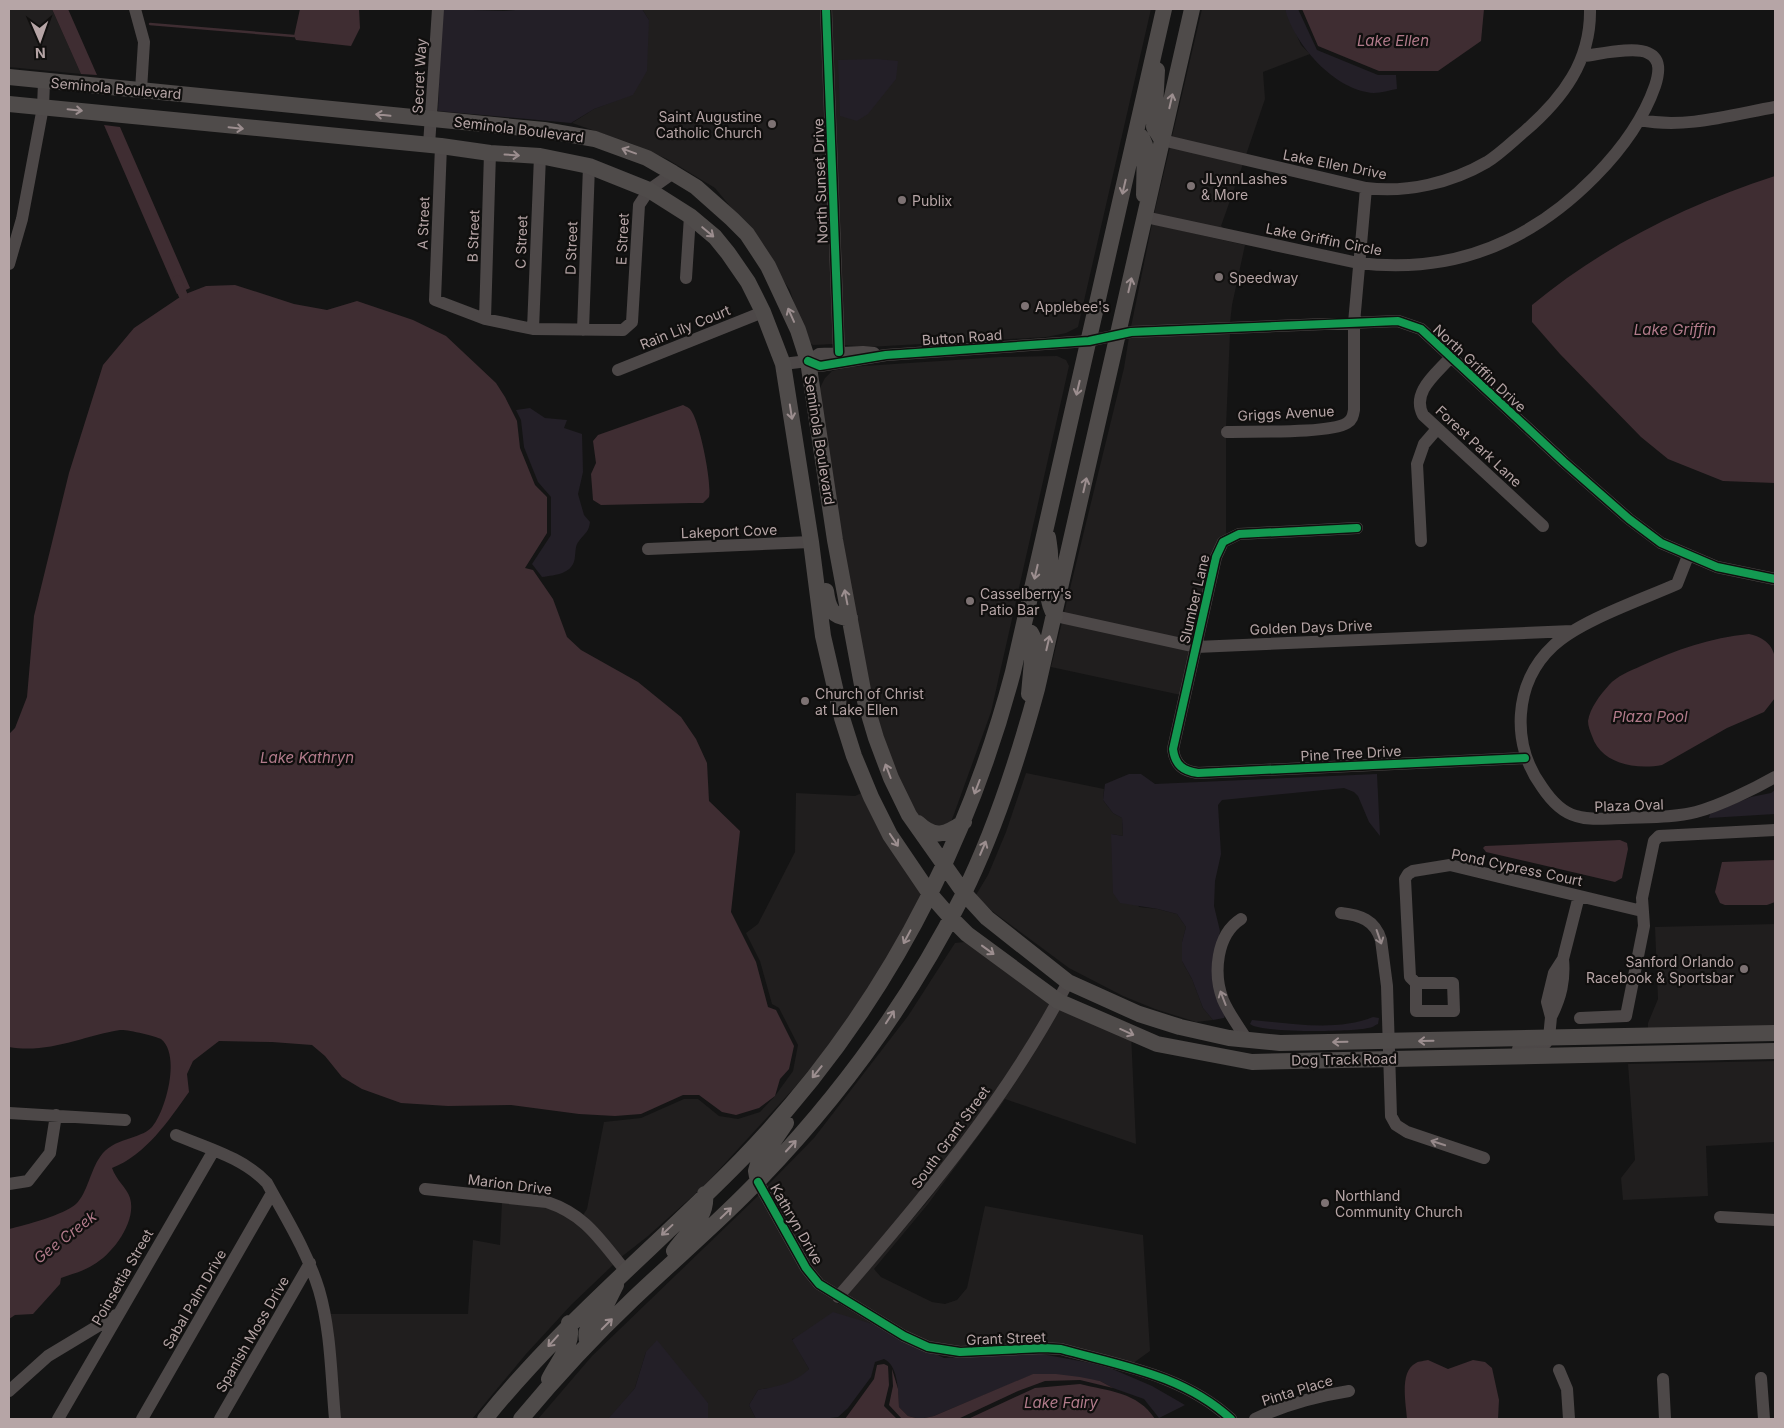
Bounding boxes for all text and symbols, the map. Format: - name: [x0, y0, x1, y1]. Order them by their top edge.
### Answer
- north arrow: [15, 15, 65, 65]
- water label: Lake Ellen: [1357, 31, 1429, 50]
- street label: Secret Way: [409, 38, 429, 114]
- text: N: [35, 45, 46, 62]
- street label: Seminola Boulevard: [50, 74, 182, 102]
- one-way arrow: [1167, 94, 1176, 110]
- one-way arrow: [66, 105, 82, 115]
- place label: Saint Augustine Catholic Church: [656, 108, 762, 141]
- one-way arrow: [375, 110, 391, 119]
- street label: Seminola Boulevard: [453, 113, 585, 145]
- marker: Saint Augustine Catholic Church: [766, 118, 778, 130]
- street label: North Sunset Drive: [809, 118, 831, 244]
- one-way arrow: [228, 123, 244, 132]
- one-way arrow: [622, 146, 637, 155]
- street label: Lake Ellen Drive: [1282, 146, 1388, 182]
- one-way arrow: [504, 150, 520, 159]
- place label: JLynnLashes & More: [1201, 170, 1287, 203]
- one-way arrow: [1119, 179, 1128, 195]
- marker: JLynnLashes & More: [1185, 180, 1197, 192]
- place label: Publix: [912, 192, 953, 209]
- marker: Publix: [896, 194, 908, 206]
- street label: A Street: [414, 196, 432, 250]
- street label: B Street: [464, 209, 482, 263]
- street label: E Street: [612, 212, 632, 265]
- street label: C Street: [512, 214, 530, 269]
- street label: Lake Griffin Circle: [1264, 219, 1384, 259]
- street label: D Street: [562, 221, 580, 275]
- one-way arrow: [702, 226, 715, 237]
- place label: Speedway: [1229, 269, 1299, 286]
- marker: Speedway: [1213, 271, 1225, 283]
- one-way arrow: [1126, 278, 1135, 294]
- place label: Applebee's: [1035, 298, 1110, 315]
- marker: Applebee's: [1019, 300, 1031, 312]
- street label: Rain Lily Court: [637, 301, 733, 353]
- one-way arrow: [786, 308, 796, 323]
- water label: Lake Griffin: [1634, 320, 1716, 339]
- street label: North Griffin Drive: [1430, 321, 1530, 415]
- street label: Button Road: [921, 326, 1003, 348]
- street label: Seminola Boulevard: [801, 374, 839, 506]
- one-way arrow: [1073, 380, 1082, 396]
- street label: Griggs Avenue: [1237, 402, 1335, 424]
- street label: Forest Park Lane: [1432, 402, 1526, 490]
- one-way arrow: [786, 404, 796, 420]
- one-way arrow: [1080, 477, 1090, 493]
- street label: Lakeport Cove: [681, 521, 777, 541]
- street label: Slumber Lane: [1175, 553, 1213, 645]
- one-way arrow: [1031, 564, 1040, 580]
- place label: Casselberry's Patio Bar: [980, 585, 1072, 618]
- one-way arrow: [840, 589, 850, 605]
- marker: Casselberry's Patio Bar: [964, 595, 976, 607]
- street label: Golden Days Drive: [1249, 616, 1373, 638]
- one-way arrow: [1044, 636, 1053, 652]
- place label: Church of Christ at Lake Ellen: [815, 685, 924, 718]
- marker: Church of Christ at Lake Ellen: [799, 695, 811, 707]
- water label: Plaza Pool: [1612, 707, 1688, 726]
- street label: Pine Tree Drive: [1300, 742, 1402, 764]
- water label: Lake Kathryn: [260, 748, 354, 767]
- one-way arrow: [883, 764, 892, 779]
- one-way arrow: [972, 779, 981, 794]
- street label: Plaza Oval: [1594, 795, 1664, 815]
- one-way arrow: [889, 833, 899, 847]
- one-way arrow: [979, 841, 988, 856]
- street label: Pond Cypress Court: [1450, 845, 1585, 889]
- one-way arrow: [902, 929, 912, 944]
- one-way arrow: [1375, 929, 1384, 944]
- one-way arrow: [981, 944, 994, 955]
- place label: Sanford Orlando Racebook & Sportsbar: [1586, 953, 1734, 986]
- marker: Sanford Orlando Racebook & Sportsbar: [1738, 963, 1750, 975]
- one-way arrow: [1218, 991, 1227, 1006]
- one-way arrow: [886, 1011, 896, 1025]
- one-way arrow: [1119, 1027, 1134, 1037]
- one-way arrow: [1418, 1036, 1434, 1045]
- one-way arrow: [1332, 1037, 1348, 1047]
- street label: Dog Track Road: [1291, 1050, 1397, 1068]
- one-way arrow: [812, 1065, 823, 1078]
- street label: South Grant Street: [907, 1082, 993, 1191]
- one-way arrow: [1430, 1137, 1446, 1147]
- one-way arrow: [785, 1139, 797, 1152]
- street label: Marion Drive: [467, 1170, 553, 1198]
- street label: Kathryn Drive: [767, 1181, 827, 1267]
- place label: Northland Community Church: [1335, 1187, 1463, 1220]
- marker: Northland Community Church: [1319, 1197, 1331, 1209]
- water label: Gee Creek: [30, 1206, 101, 1267]
- one-way arrow: [719, 1207, 732, 1219]
- one-way arrow: [661, 1224, 673, 1236]
- street label: Poinsettia Street: [88, 1226, 157, 1328]
- street label: Sabal Palm Drive: [159, 1246, 229, 1352]
- street label: Spanish Moss Drive: [212, 1273, 292, 1395]
- one-way arrow: [601, 1319, 613, 1331]
- street label: Grant Street: [966, 1328, 1047, 1348]
- one-way arrow: [547, 1335, 559, 1348]
- street label: Pinta Place: [1259, 1371, 1335, 1409]
- water label: Lake Fairy: [1024, 1393, 1099, 1412]

